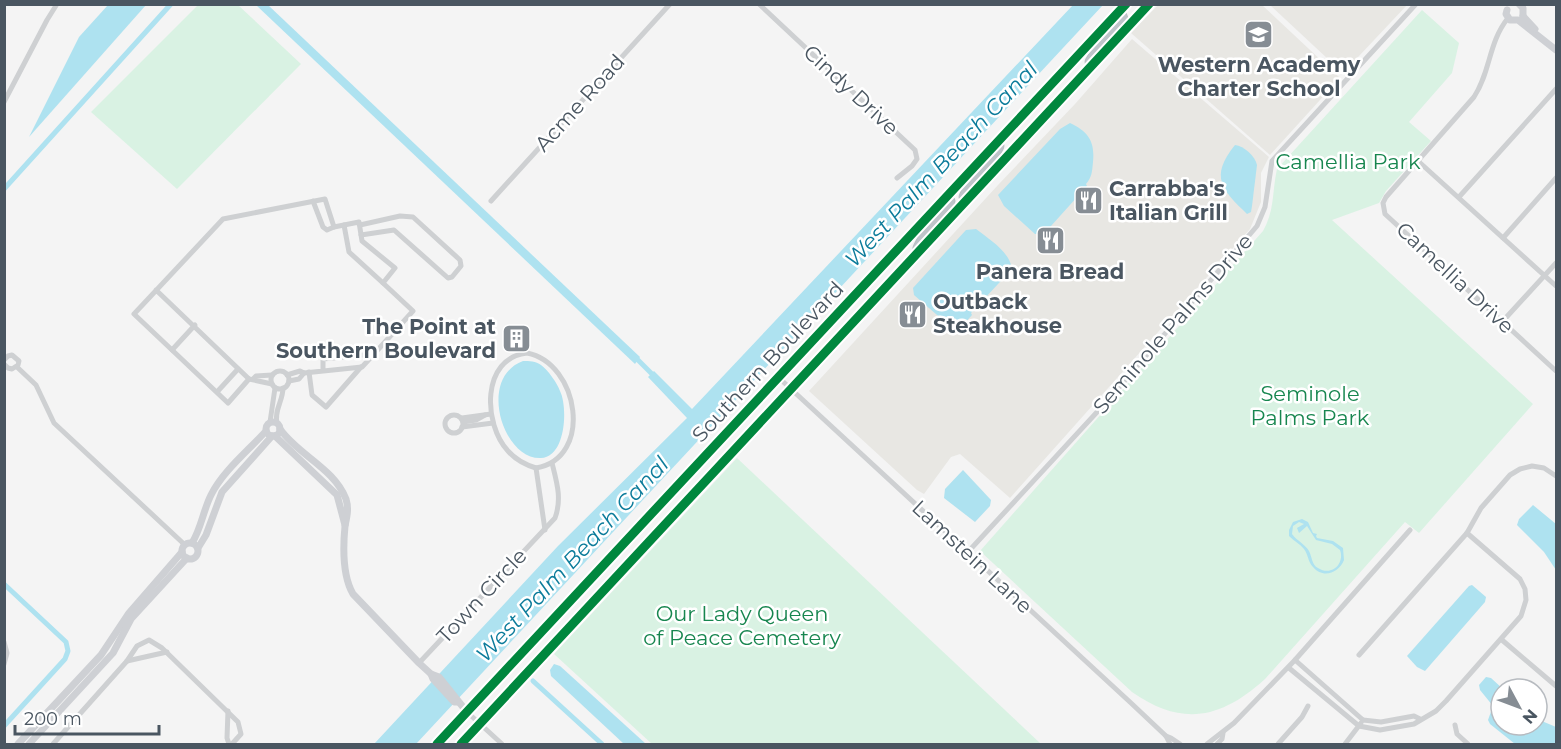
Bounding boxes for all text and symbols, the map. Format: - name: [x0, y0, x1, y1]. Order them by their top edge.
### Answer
- school or university icon: Western Academy Charter School: [1243, 18, 1275, 50]
- street label: Cindy Drive: [799, 39, 904, 140]
- street label: Acme Road: [529, 49, 630, 156]
- place label: Western Academy Charter School: [1158, 52, 1361, 101]
- water label: West Palm Beach Canal: [839, 56, 1044, 272]
- park label: Camellia Park: [1276, 149, 1421, 174]
- place label: Carrabba's Italian Grill: [1109, 176, 1228, 225]
- restaurant icon: Carrabba's Italian Grill: [1072, 185, 1104, 217]
- street label: Camellia Drive: [1391, 217, 1519, 339]
- restaurant icon: Panera Bread: [1034, 225, 1066, 257]
- street label: Seminole Palms Drive: [1088, 228, 1258, 419]
- place label: Panera Bread: [976, 259, 1124, 284]
- street label: Southern Boulevard: [687, 276, 849, 447]
- place label: Outback Steakhouse: [933, 289, 1062, 338]
- restaurant icon: Outback Steakhouse: [896, 298, 928, 330]
- place label: The Point at Southern Boulevard: [276, 314, 496, 363]
- building icon: The Point at Southern Boulevard: [501, 323, 533, 355]
- park label: Seminole Palms Park: [1251, 381, 1370, 430]
- water label: West Palm Beach Canal: [470, 451, 675, 667]
- street label: Lamstein Lane: [907, 495, 1038, 619]
- street label: Town Circle: [431, 543, 532, 648]
- park label: Our Lady Queen of Peace Cemetery: [643, 601, 841, 650]
- north arrow: [1489, 677, 1549, 737]
- scale bar: [15, 698, 159, 736]
- text: N: [1519, 705, 1541, 728]
- text: 200 m: [24, 708, 82, 730]

